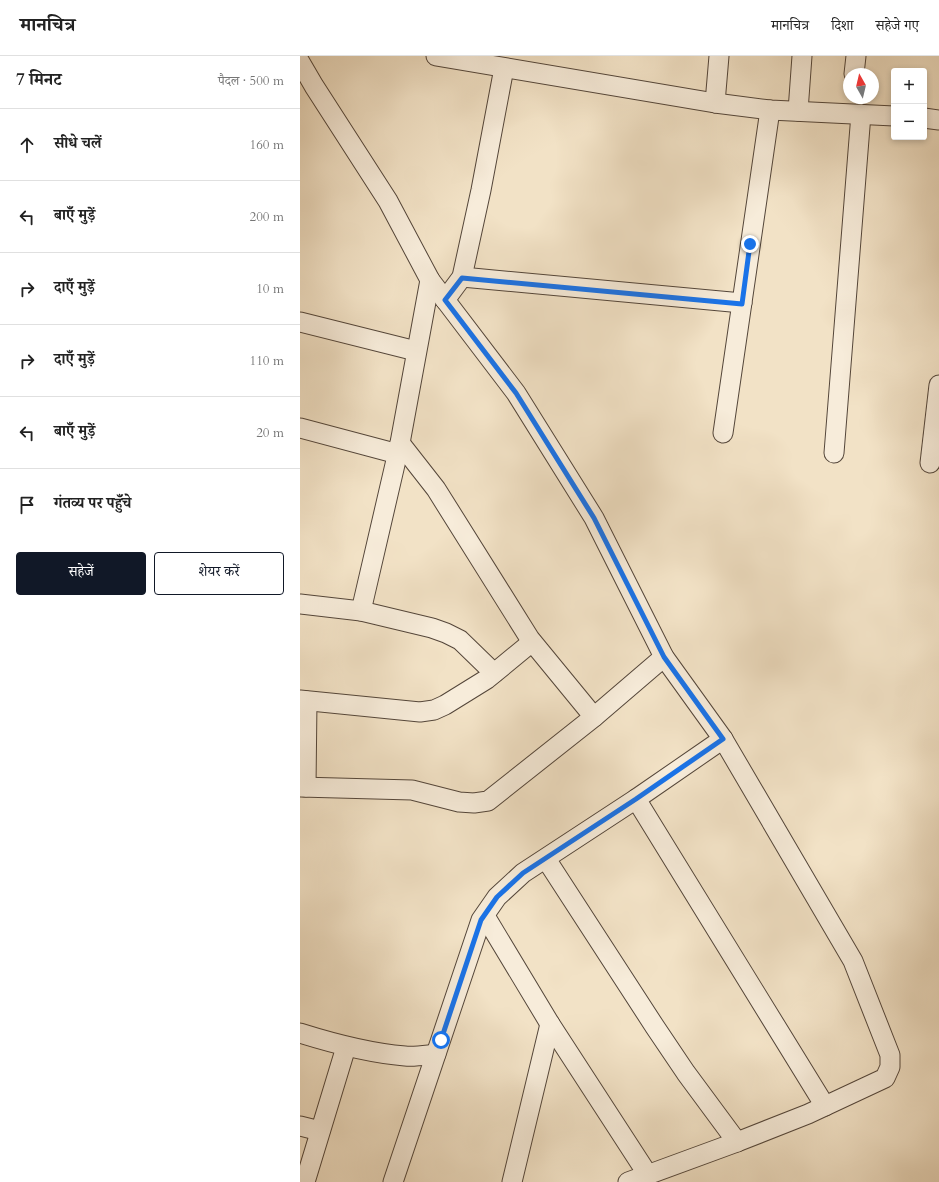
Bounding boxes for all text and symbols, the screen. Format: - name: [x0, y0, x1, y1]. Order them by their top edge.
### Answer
- text: मानचित्र: [20, 12, 75, 38]
- text: मानचित्र: [771, 16, 809, 35]
- text: दिशा: [831, 16, 853, 35]
- text: सहेजे गए: [875, 16, 919, 35]
- text: 7 मिनट: [16, 68, 62, 91]
- north arrow: [843, 68, 879, 104]
- map controls: [891, 68, 927, 140]
- button: +: [891, 68, 927, 104]
- text: पैदल · 500 m: [218, 72, 284, 90]
- button: −: [891, 104, 927, 140]
- text: सीधे चलें: [54, 133, 102, 153]
- icon: ahead: [16, 134, 38, 156]
- text: 160 m: [250, 136, 284, 154]
- text: बाएँ मुड़ें: [54, 205, 95, 225]
- icon: left: [16, 206, 38, 228]
- text: 200 m: [250, 208, 284, 226]
- route end: [741, 235, 759, 253]
- text: दाएँ मुड़ें: [54, 277, 95, 297]
- icon: right: [16, 278, 38, 300]
- text: 10 m: [256, 280, 284, 298]
- text: दाएँ मुड़ें: [54, 349, 95, 369]
- icon: right: [16, 350, 38, 372]
- text: 110 m: [250, 352, 284, 370]
- text: बाएँ मुड़ें: [54, 421, 95, 441]
- icon: left: [16, 422, 38, 444]
- text: 20 m: [256, 424, 284, 442]
- text: गंतव्य पर पहुँचे: [54, 493, 131, 513]
- icon: arrive: [16, 494, 38, 516]
- button: सहेजें: [16, 552, 146, 595]
- button: शेयर करें: [154, 552, 284, 595]
- route start: [432, 1031, 450, 1049]

